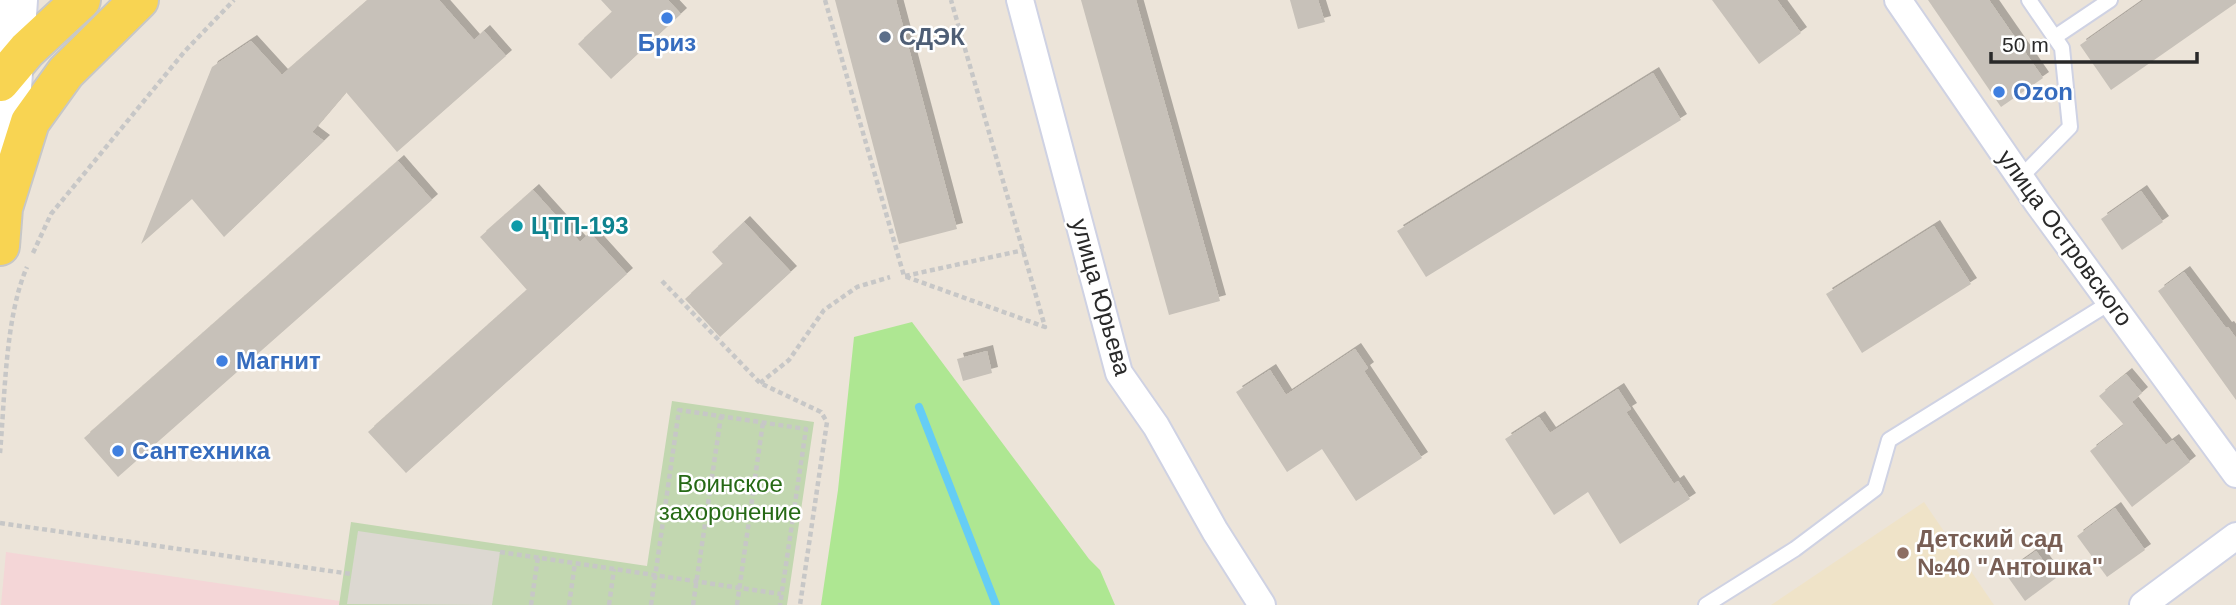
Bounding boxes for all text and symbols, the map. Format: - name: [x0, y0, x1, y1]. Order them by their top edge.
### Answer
- marker: Бриз: [659, 10, 675, 26]
- scale bar: [1991, 21, 2198, 65]
- place label: СДЭК: [899, 23, 965, 50]
- place label: Бриз: [638, 29, 696, 56]
- marker: СДЭК: [877, 29, 893, 45]
- text: 50 m: [2002, 33, 2049, 56]
- place label: Ozon: [2013, 78, 2073, 105]
- marker: Ozon: [1991, 84, 2007, 100]
- street label: улица Островского: [1992, 144, 2138, 331]
- place label: ЦТП-193: [531, 212, 628, 239]
- street label: улица Юрьева: [1066, 215, 1137, 379]
- marker: ЦТП-193: [509, 218, 525, 234]
- place label: Магнит: [236, 347, 321, 374]
- marker: Магнит: [214, 353, 230, 369]
- place label: Сантехника: [132, 437, 271, 464]
- marker: Сантехника: [110, 443, 126, 459]
- park label: Воинское захоронение: [659, 470, 801, 525]
- place label: Детский сад №40 "Антошка": [1917, 525, 2103, 580]
- marker: Детский сад №40 "Антошка": [1895, 545, 1911, 561]

